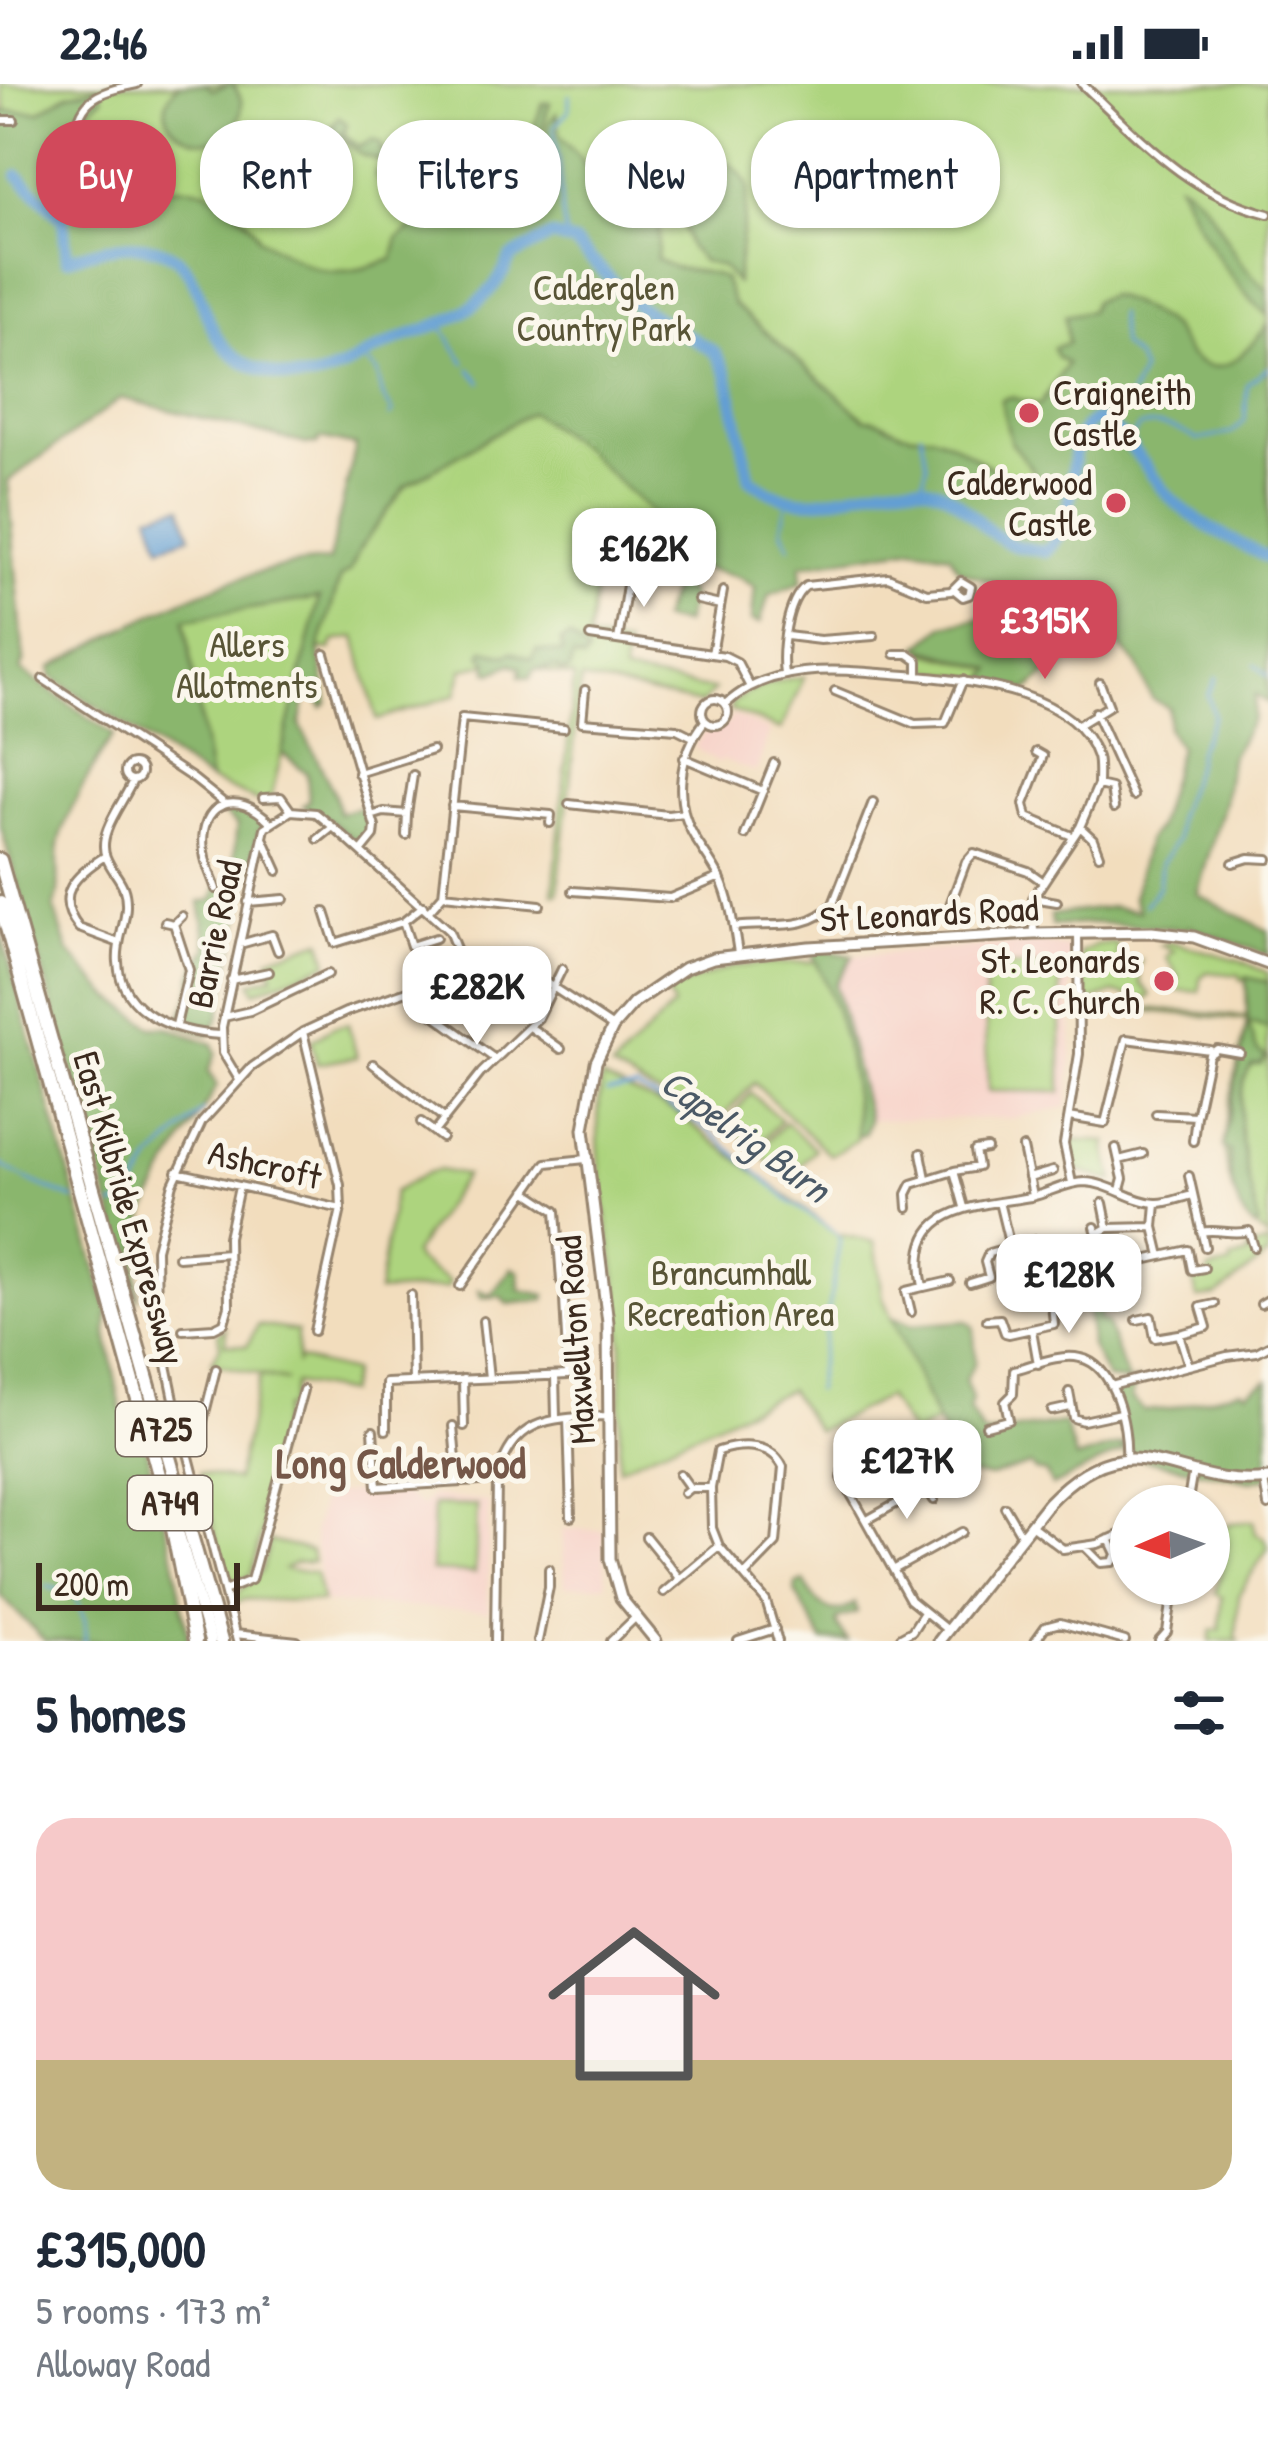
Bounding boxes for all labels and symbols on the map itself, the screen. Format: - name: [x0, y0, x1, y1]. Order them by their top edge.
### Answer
- park label: Calderglen Country Park: [517, 262, 692, 352]
- place label: Craigneith Castle: [1053, 367, 1191, 457]
- marker: Craigneith Castle: [1016, 400, 1042, 426]
- place label: Calderwood Castle: [947, 457, 1092, 547]
- marker: Calderwood Castle: [1103, 490, 1129, 516]
- pin: £162K: [560, 508, 728, 610]
- pin: £315K: [961, 580, 1129, 682]
- park label: Allers Allotments: [176, 619, 318, 709]
- street label: Barrie Road: [174, 856, 253, 1012]
- street label: St Leonards Road: [818, 882, 1040, 943]
- place label: St. Leonards R. C. Church: [980, 935, 1140, 1025]
- pin: £282K: [393, 946, 561, 1048]
- marker: St. Leonards R. C. Church: [1151, 968, 1177, 994]
- street label: East Kilbride Expressway: [62, 1045, 199, 1370]
- water label: Capelrig Burn: [650, 1055, 844, 1217]
- street label: Ashcroft: [204, 1127, 327, 1200]
- street label: Maxwellton Road: [543, 1234, 606, 1446]
- pin: £128K: [985, 1234, 1153, 1336]
- park label: Brancumhall Recreation Area: [628, 1247, 834, 1337]
- road number: A725: [116, 1402, 206, 1456]
- pin: £127K: [823, 1420, 991, 1522]
- district label: Long Calderwood: [276, 1434, 526, 1492]
- road number: A749: [128, 1476, 212, 1530]
- north arrow: [1110, 1485, 1230, 1605]
- scale bar: [36, 1557, 240, 1610]

